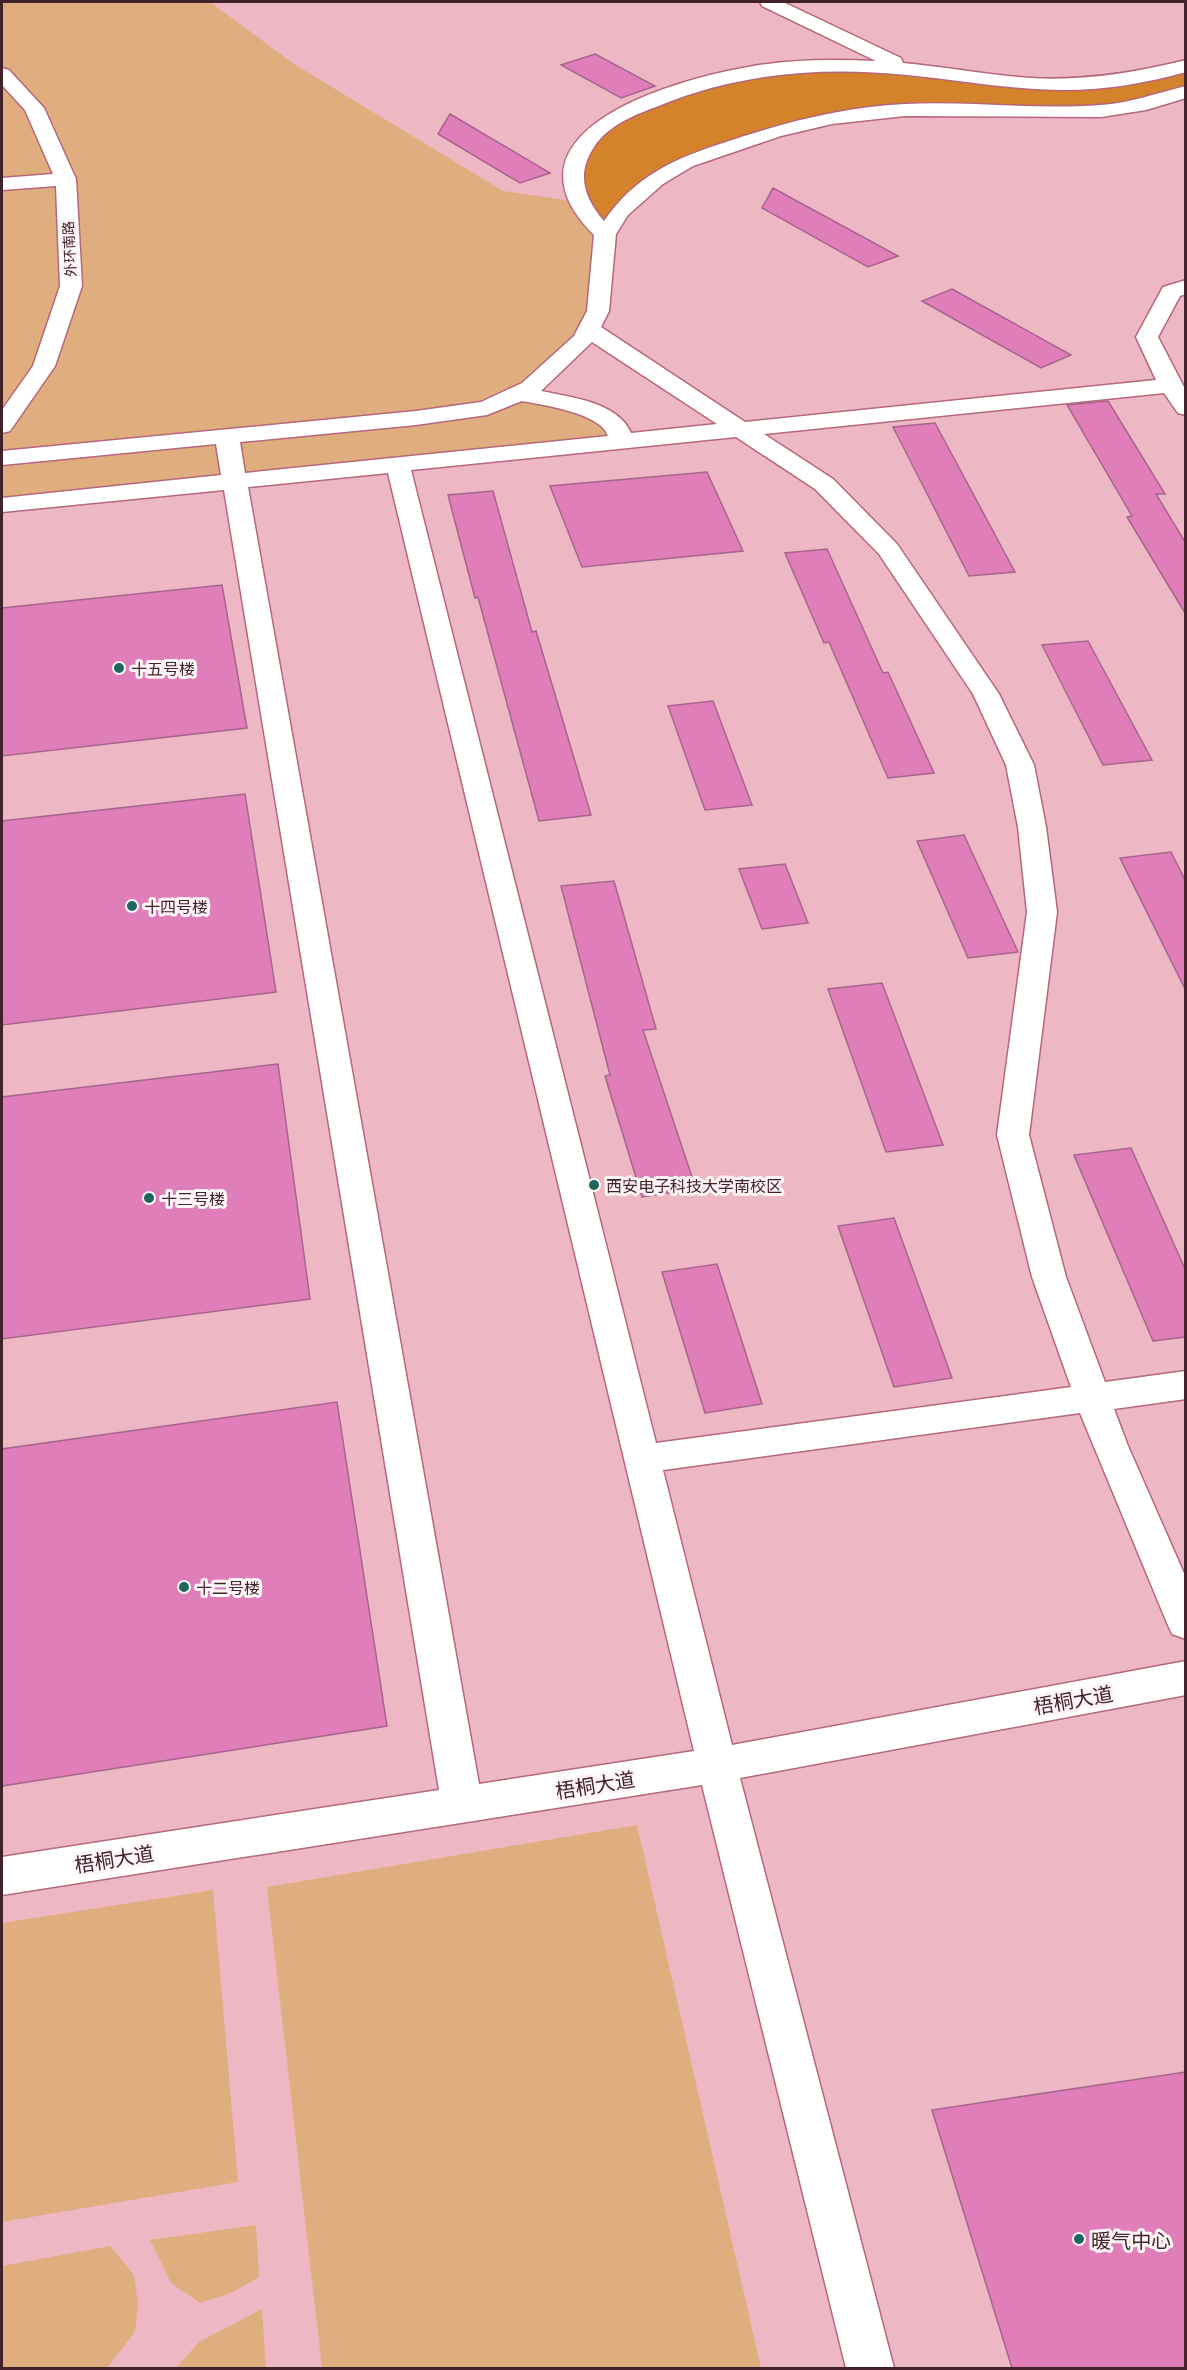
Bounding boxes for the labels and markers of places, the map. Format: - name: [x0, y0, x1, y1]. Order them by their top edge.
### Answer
- place label: 十五号楼: [131, 658, 195, 679]
- marker: 十五号楼: [112, 661, 126, 675]
- place label: 十四号楼: [144, 896, 208, 917]
- marker: 十四号楼: [125, 899, 139, 913]
- place label: 西安电子科技大学南校区: [606, 1175, 782, 1196]
- marker: 西安电子科技大学南校区: [587, 1178, 601, 1192]
- place label: 十三号楼: [161, 1188, 225, 1209]
- marker: 十三号楼: [142, 1191, 156, 1205]
- place label: 十二号楼: [196, 1577, 260, 1598]
- marker: 十二号楼: [177, 1580, 191, 1594]
- place label: 暖气中心: [1091, 2226, 1171, 2253]
- marker: 暖气中心: [1072, 2232, 1086, 2246]

